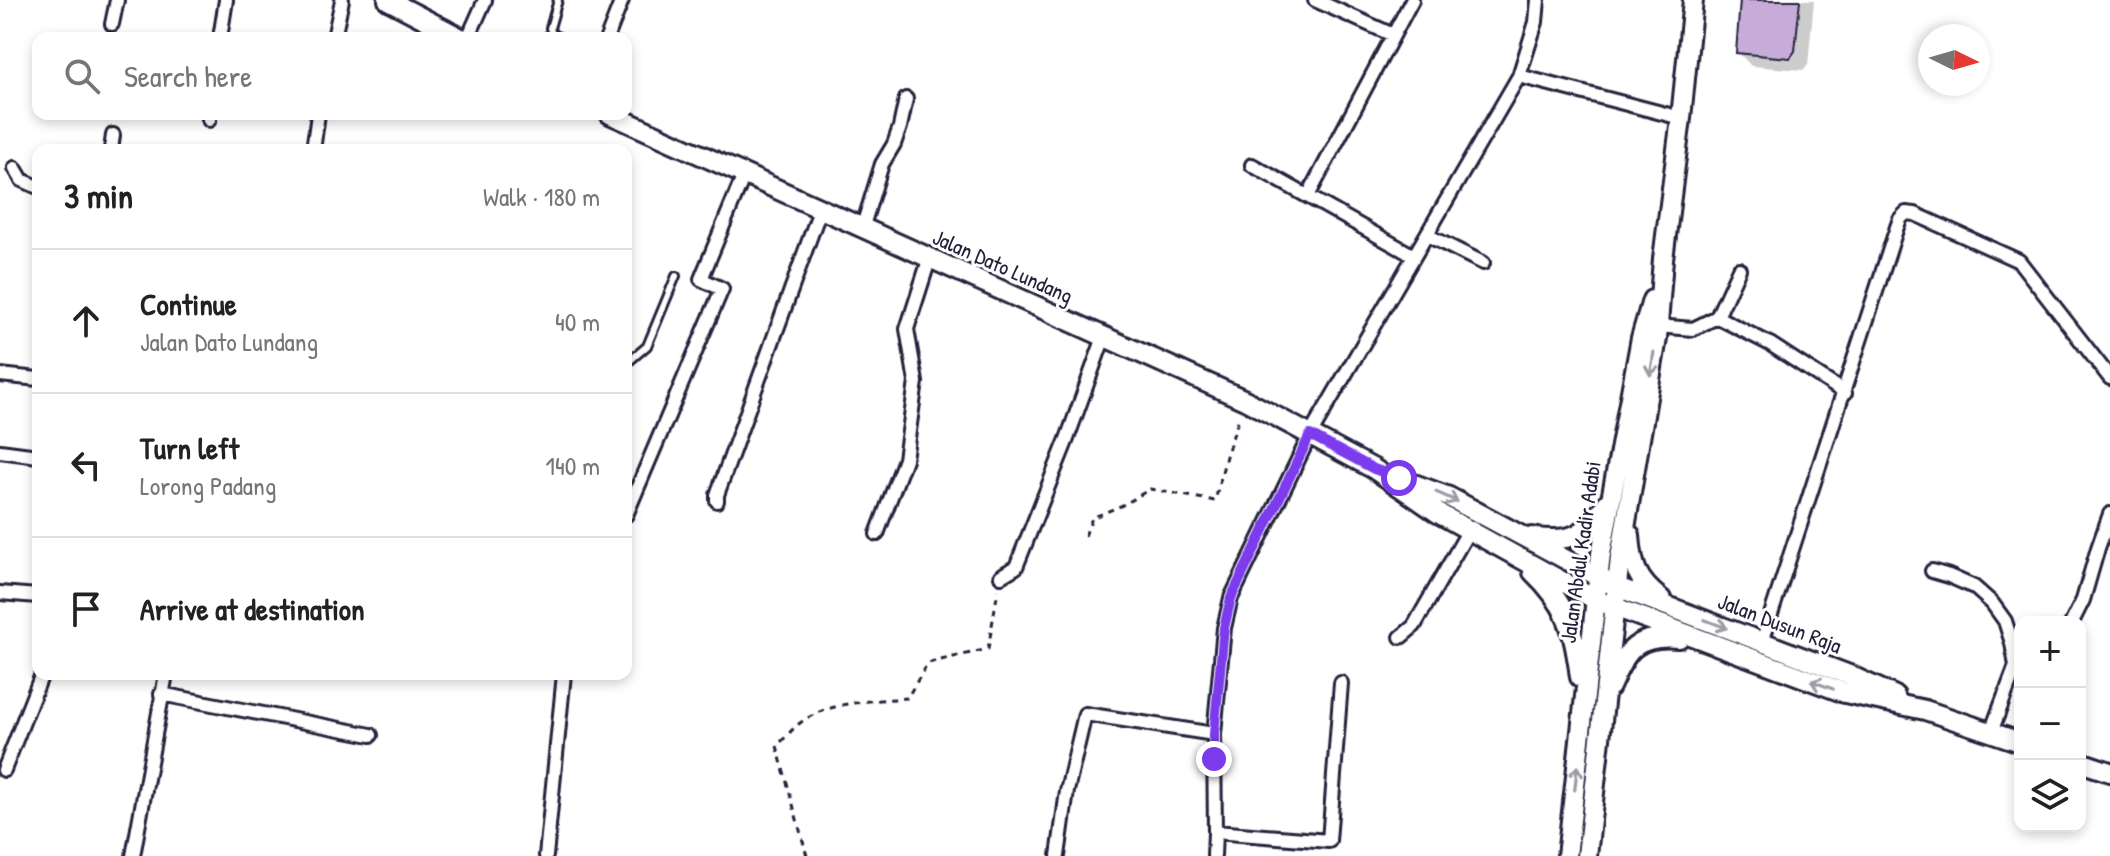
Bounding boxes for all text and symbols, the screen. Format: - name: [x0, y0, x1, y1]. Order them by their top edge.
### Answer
- north arrow: [1918, 24, 1990, 96]
- search box: [32, 32, 632, 120]
- icon: search: [60, 54, 104, 98]
- text: Search here: [124, 56, 252, 96]
- text: 3 min: [64, 173, 133, 219]
- text: Walk · 180 m: [483, 179, 600, 214]
- street label: Jalan Dato Lundang: [928, 222, 1078, 310]
- text: Continue: [140, 284, 237, 324]
- icon: ahead: [64, 299, 108, 343]
- text: 40 m: [555, 304, 600, 339]
- text: Jalan Dato Lundang: [140, 324, 318, 359]
- one-way arrow: [1644, 351, 1659, 377]
- text: Turn left: [140, 428, 239, 468]
- icon: left: [64, 443, 108, 487]
- text: 140 m: [546, 448, 600, 483]
- street label: Jalan Abdul Kadir Adabi: [1552, 459, 1608, 645]
- route start: [1381, 460, 1417, 496]
- text: Lorong Padang: [140, 468, 276, 503]
- one-way arrow: [1434, 490, 1458, 505]
- street label: Jalan Dusun Raja: [1714, 586, 1846, 660]
- icon: arrive: [64, 587, 108, 631]
- text: Arrive at destination: [140, 589, 365, 629]
- map controls: [2014, 616, 2086, 832]
- button: +: [2014, 616, 2086, 688]
- one-way arrow: [1703, 618, 1728, 632]
- one-way arrow: [1810, 676, 1835, 691]
- button: −: [2014, 688, 2086, 760]
- route end: [1196, 741, 1232, 777]
- button: layers: [2014, 760, 2086, 832]
- one-way arrow: [1568, 766, 1583, 792]

